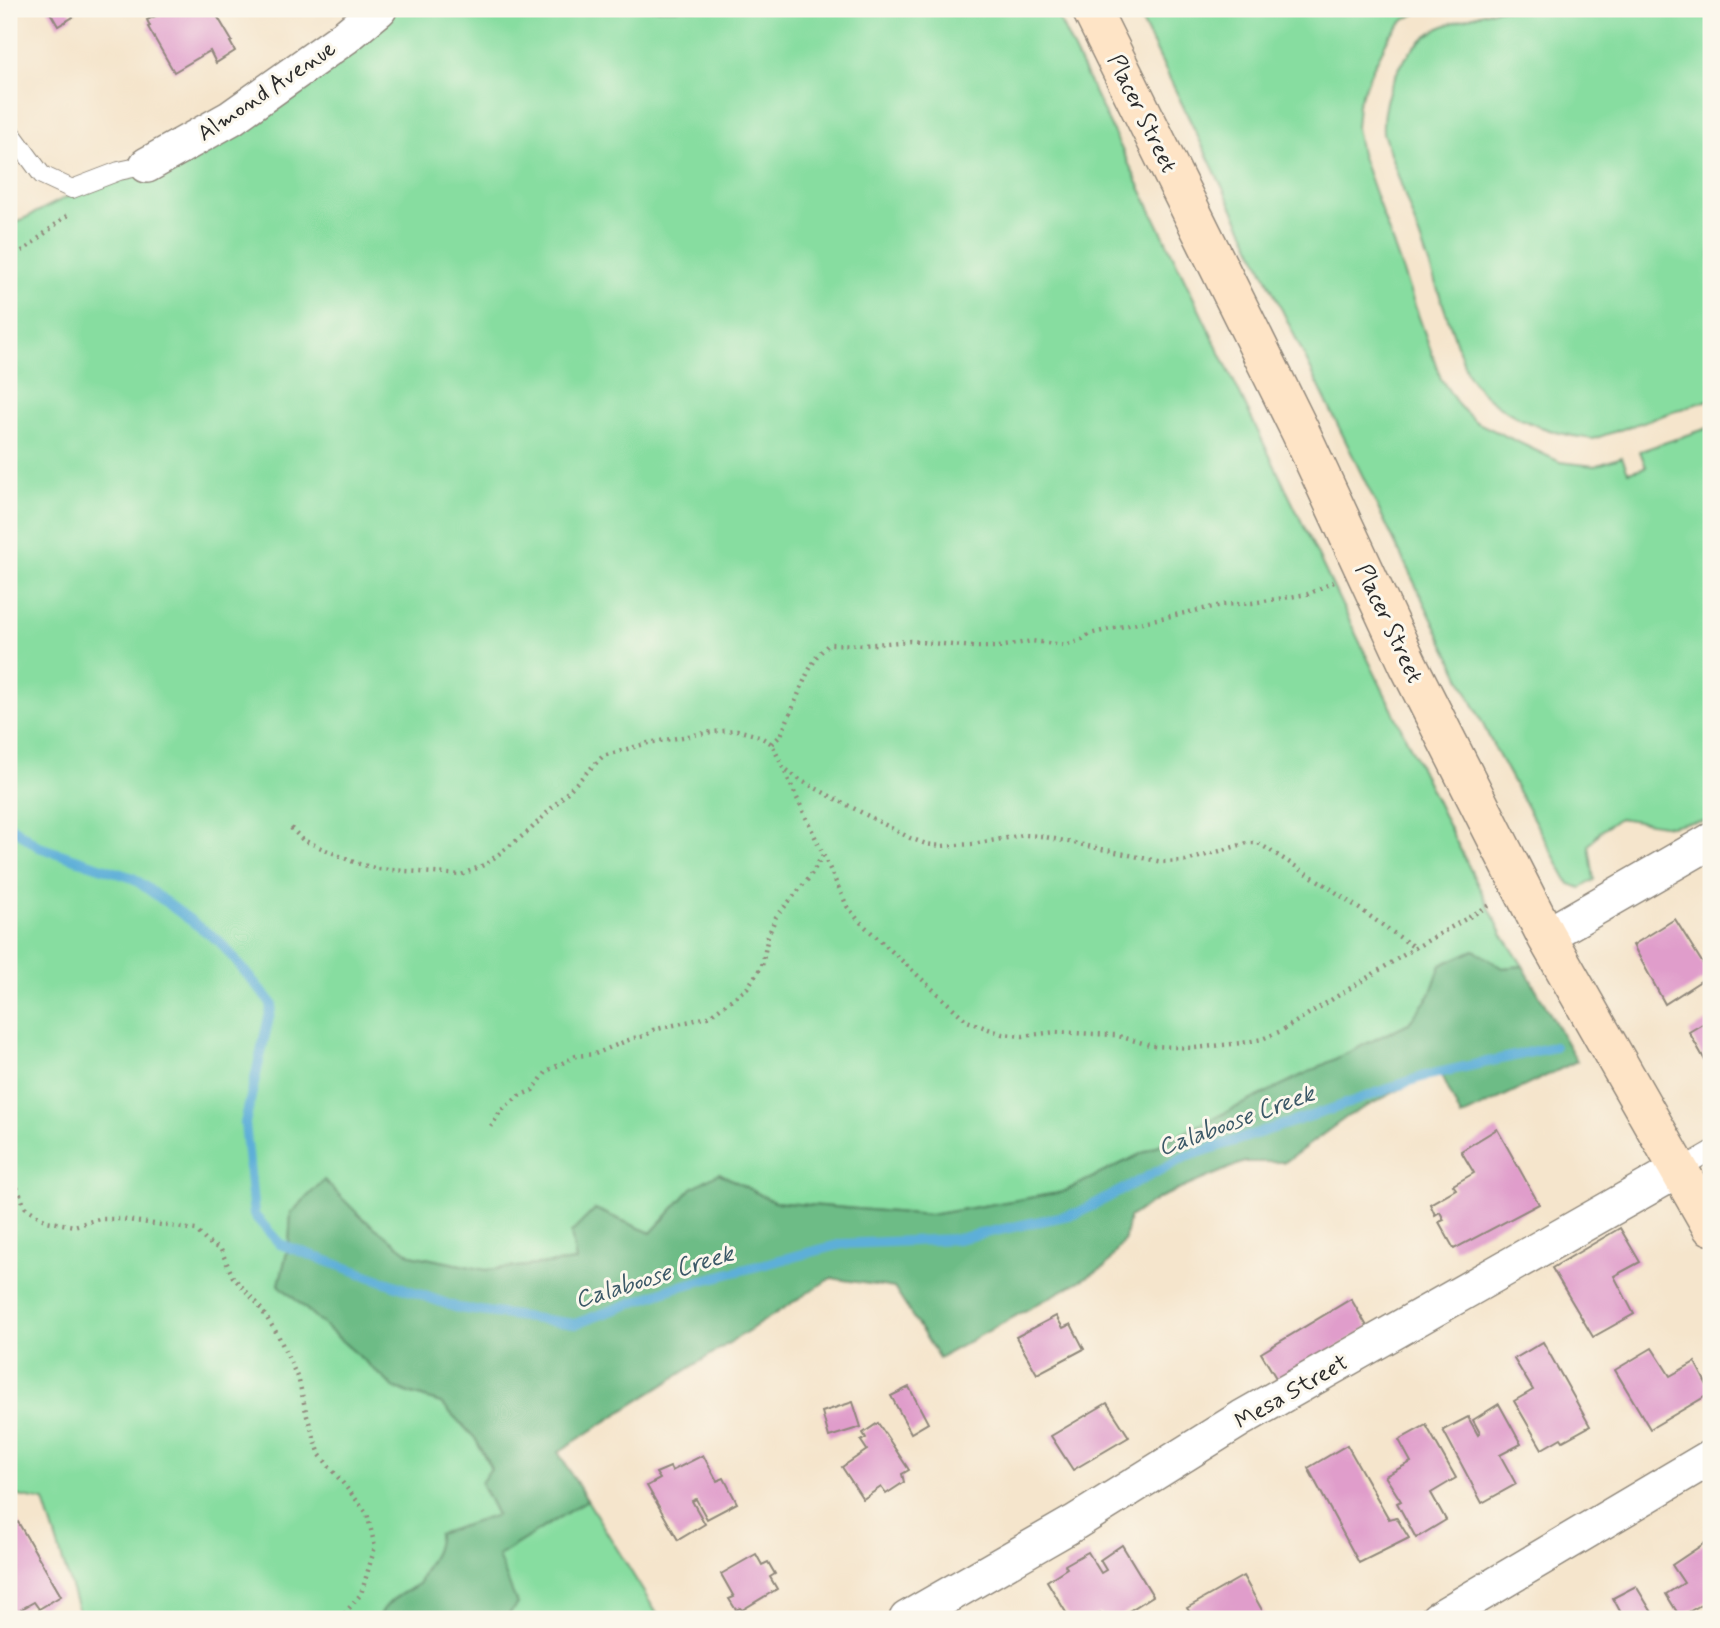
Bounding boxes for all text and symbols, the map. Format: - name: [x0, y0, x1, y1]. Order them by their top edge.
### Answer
- street label: Almond Avenue: [192, 34, 342, 149]
- street label: Placer Street: [1100, 50, 1183, 178]
- street label: Placer Street: [1347, 559, 1429, 688]
- water label: Calaboose Creek: [1154, 1078, 1321, 1164]
- water label: Calaboose Creek: [571, 1238, 739, 1316]
- street label: Mesa Street: [1230, 1348, 1354, 1437]

